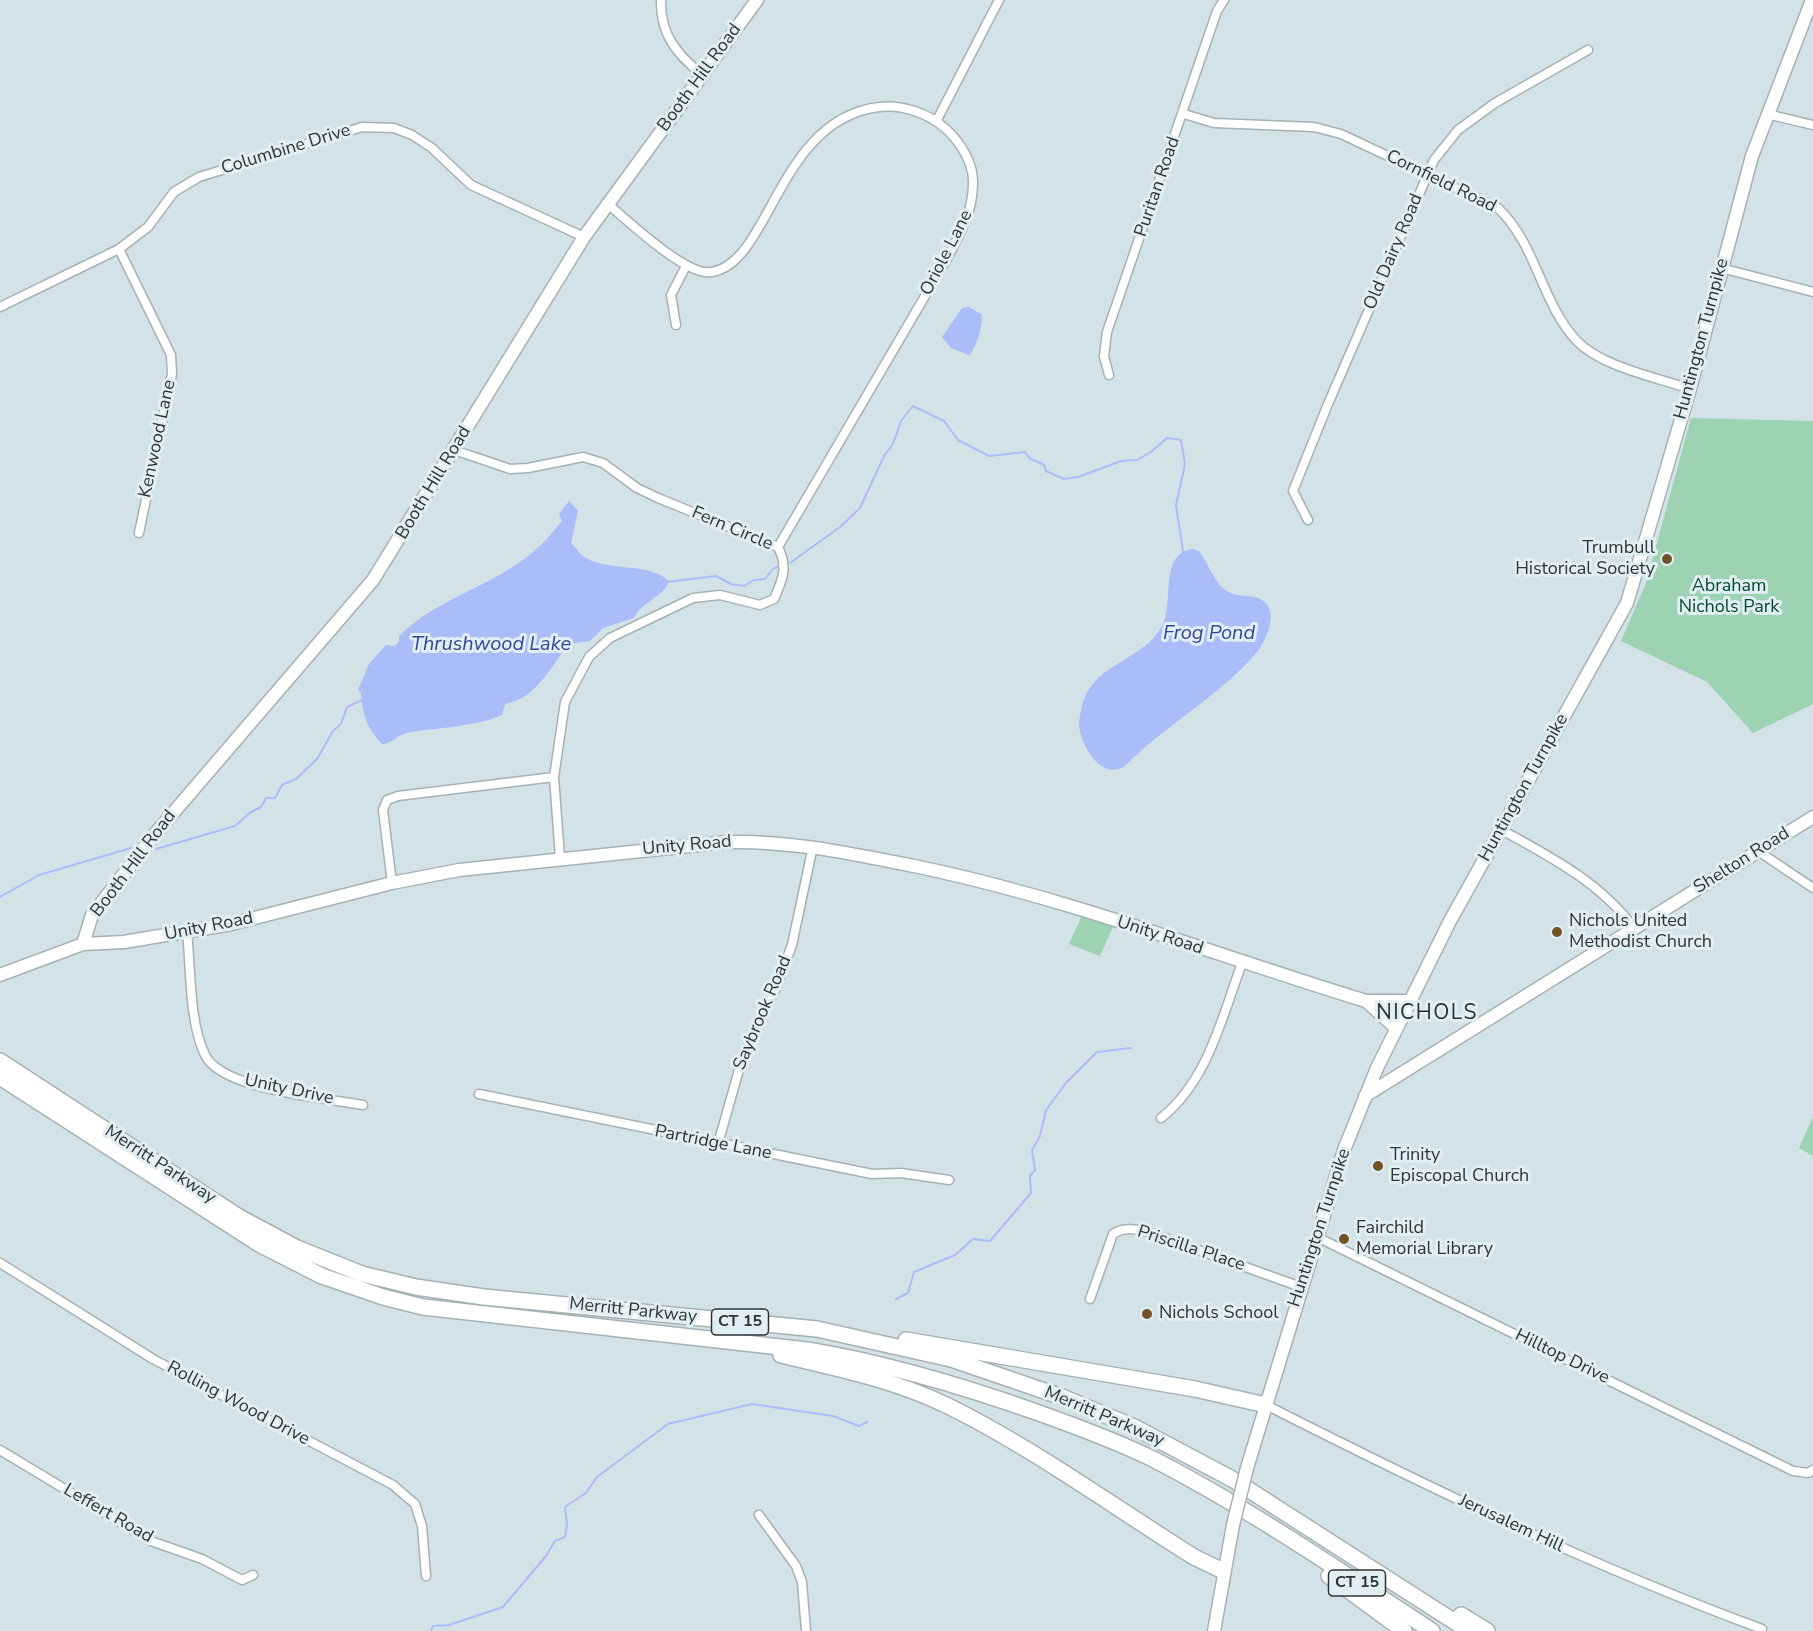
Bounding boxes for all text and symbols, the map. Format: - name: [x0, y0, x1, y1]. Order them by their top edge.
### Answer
- street label: Booth Hill Road: [654, 20, 746, 136]
- street label: Columbine Drive: [219, 120, 353, 180]
- street label: Puritan Road: [1131, 134, 1185, 240]
- street label: Cornfield Road: [1382, 146, 1500, 218]
- street label: Old Dairy Road: [1360, 191, 1428, 313]
- street label: Oriole Lane: [916, 207, 978, 299]
- street label: Huntington Turnpike: [1670, 256, 1734, 422]
- street label: Kenwood Lane: [135, 378, 181, 500]
- street label: Booth Hill Road: [392, 422, 476, 544]
- street label: Fern Circle: [688, 502, 776, 556]
- place label: Trumbull Historical Society: [1515, 538, 1655, 580]
- marker: Trumbull Historical Society: [1660, 552, 1674, 566]
- park label: Abraham Nichols Park: [1679, 576, 1779, 618]
- water label: Frog Pond: [1163, 622, 1255, 646]
- water label: Thrushwood Lake: [411, 633, 571, 657]
- street label: Huntington Turnpike: [1474, 710, 1574, 866]
- street label: Booth Hill Road: [87, 806, 181, 922]
- street label: Shelton Road: [1690, 823, 1794, 899]
- street label: Unity Road: [641, 831, 733, 861]
- street label: Unity Road: [163, 908, 255, 946]
- place label: Nichols United Methodist Church: [1569, 911, 1712, 954]
- street label: Unity Road: [1114, 912, 1206, 960]
- marker: Nichols United Methodist Church: [1550, 925, 1564, 939]
- street label: Saybrook Road: [729, 953, 797, 1073]
- district label: NICHOLS: [1376, 1001, 1478, 1027]
- street label: Unity Drive: [242, 1070, 336, 1110]
- street label: Merritt Parkway: [100, 1121, 220, 1209]
- street label: Partridge Lane: [653, 1121, 773, 1165]
- place label: Trinity Episcopal Church: [1390, 1145, 1529, 1188]
- street label: Huntington Turnpike: [1284, 1146, 1356, 1310]
- marker: Trinity Episcopal Church: [1371, 1159, 1385, 1173]
- place label: Fairchild Memorial Library: [1356, 1218, 1493, 1260]
- street label: Priscilla Place: [1134, 1221, 1248, 1277]
- marker: Fairchild Memorial Library: [1337, 1232, 1351, 1246]
- street label: Merritt Parkway: [568, 1294, 698, 1328]
- place label: Nichols School: [1159, 1303, 1279, 1325]
- marker: Nichols School: [1140, 1307, 1154, 1321]
- road number: CT 15: [712, 1309, 768, 1335]
- street label: Hilltop Drive: [1511, 1325, 1613, 1389]
- street label: Rolling Wood Drive: [163, 1357, 313, 1451]
- street label: Merritt Parkway: [1041, 1382, 1167, 1452]
- street label: Leffert Road: [59, 1480, 157, 1548]
- street label: Jerusalem Hill: [1455, 1490, 1567, 1558]
- road number: CT 15: [1328, 1570, 1386, 1596]

